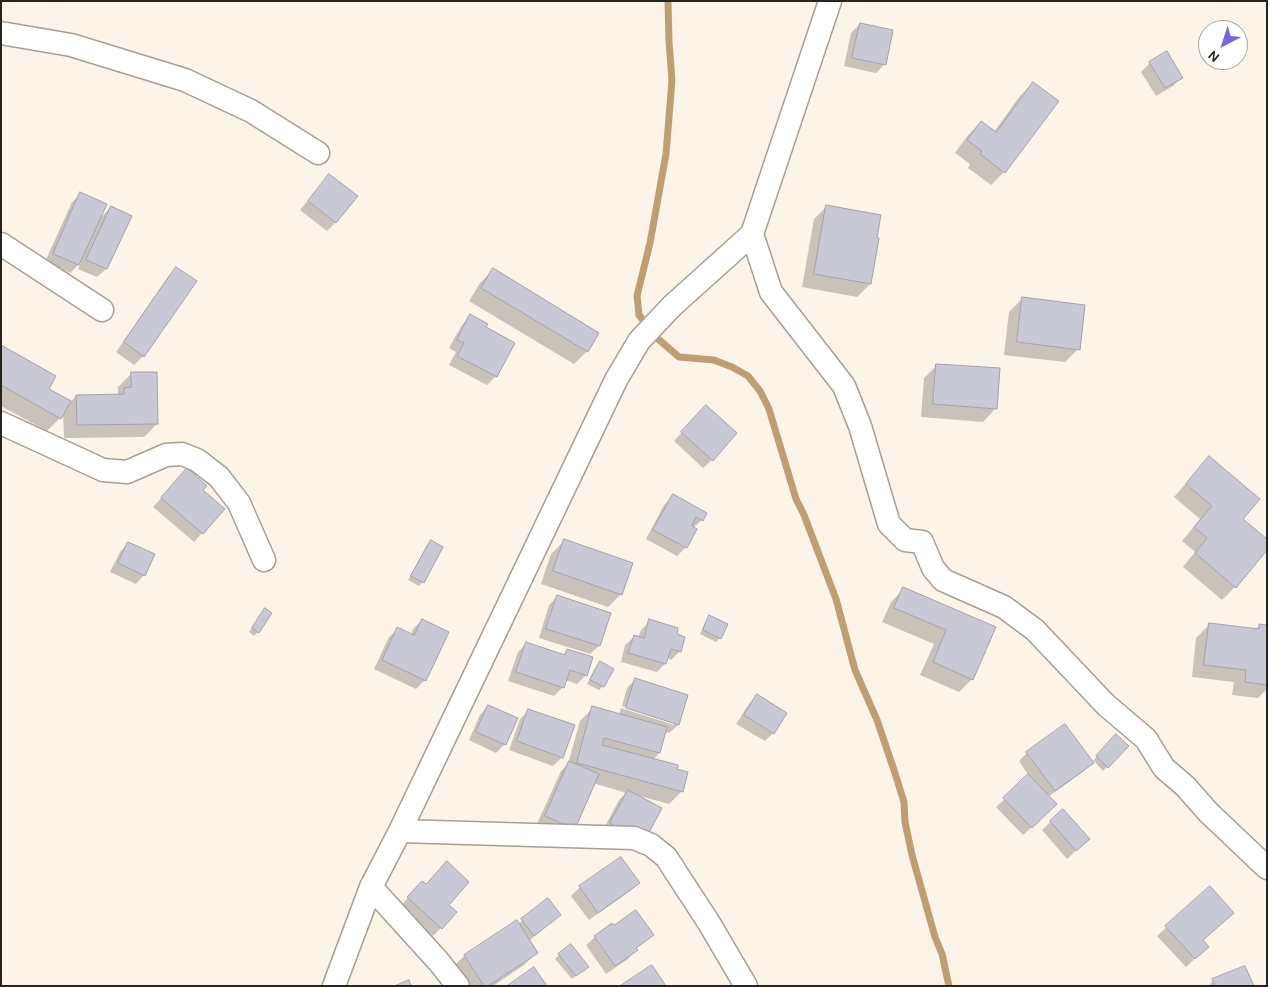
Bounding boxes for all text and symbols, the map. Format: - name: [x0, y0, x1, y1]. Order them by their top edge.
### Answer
- north arrow: [1198, 20, 1248, 70]
- text: N: [1204, 46, 1223, 66]

